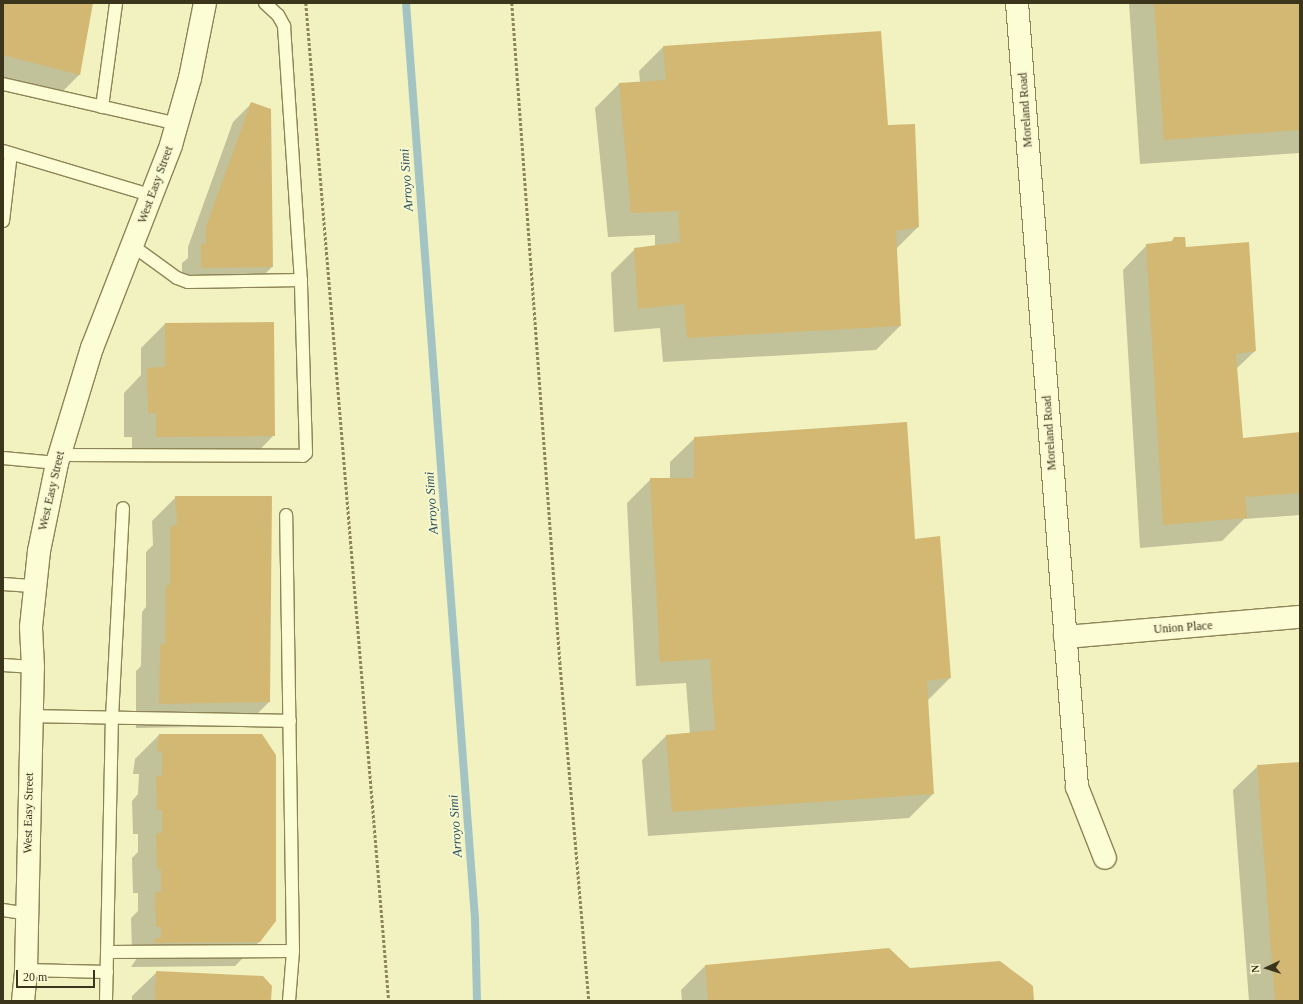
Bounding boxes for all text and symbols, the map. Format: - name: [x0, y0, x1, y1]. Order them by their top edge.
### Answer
- street label: Moreland Road: [1016, 72, 1036, 148]
- street label: West Easy Street: [135, 144, 177, 226]
- water label: Arroyo Simi: [397, 148, 417, 212]
- street label: Moreland Road: [1040, 395, 1060, 471]
- street label: West Easy Street: [36, 450, 68, 532]
- water label: Arroyo Simi: [422, 471, 442, 535]
- street label: Union Place: [1153, 619, 1213, 637]
- street label: West Easy Street: [21, 772, 37, 854]
- water label: Arroyo Simi: [446, 794, 466, 858]
- north arrow: [1247, 948, 1287, 988]
- scale bar: [18, 962, 97, 988]
- text: N: [1249, 964, 1261, 973]
- text: 20 m: [23, 970, 47, 984]

